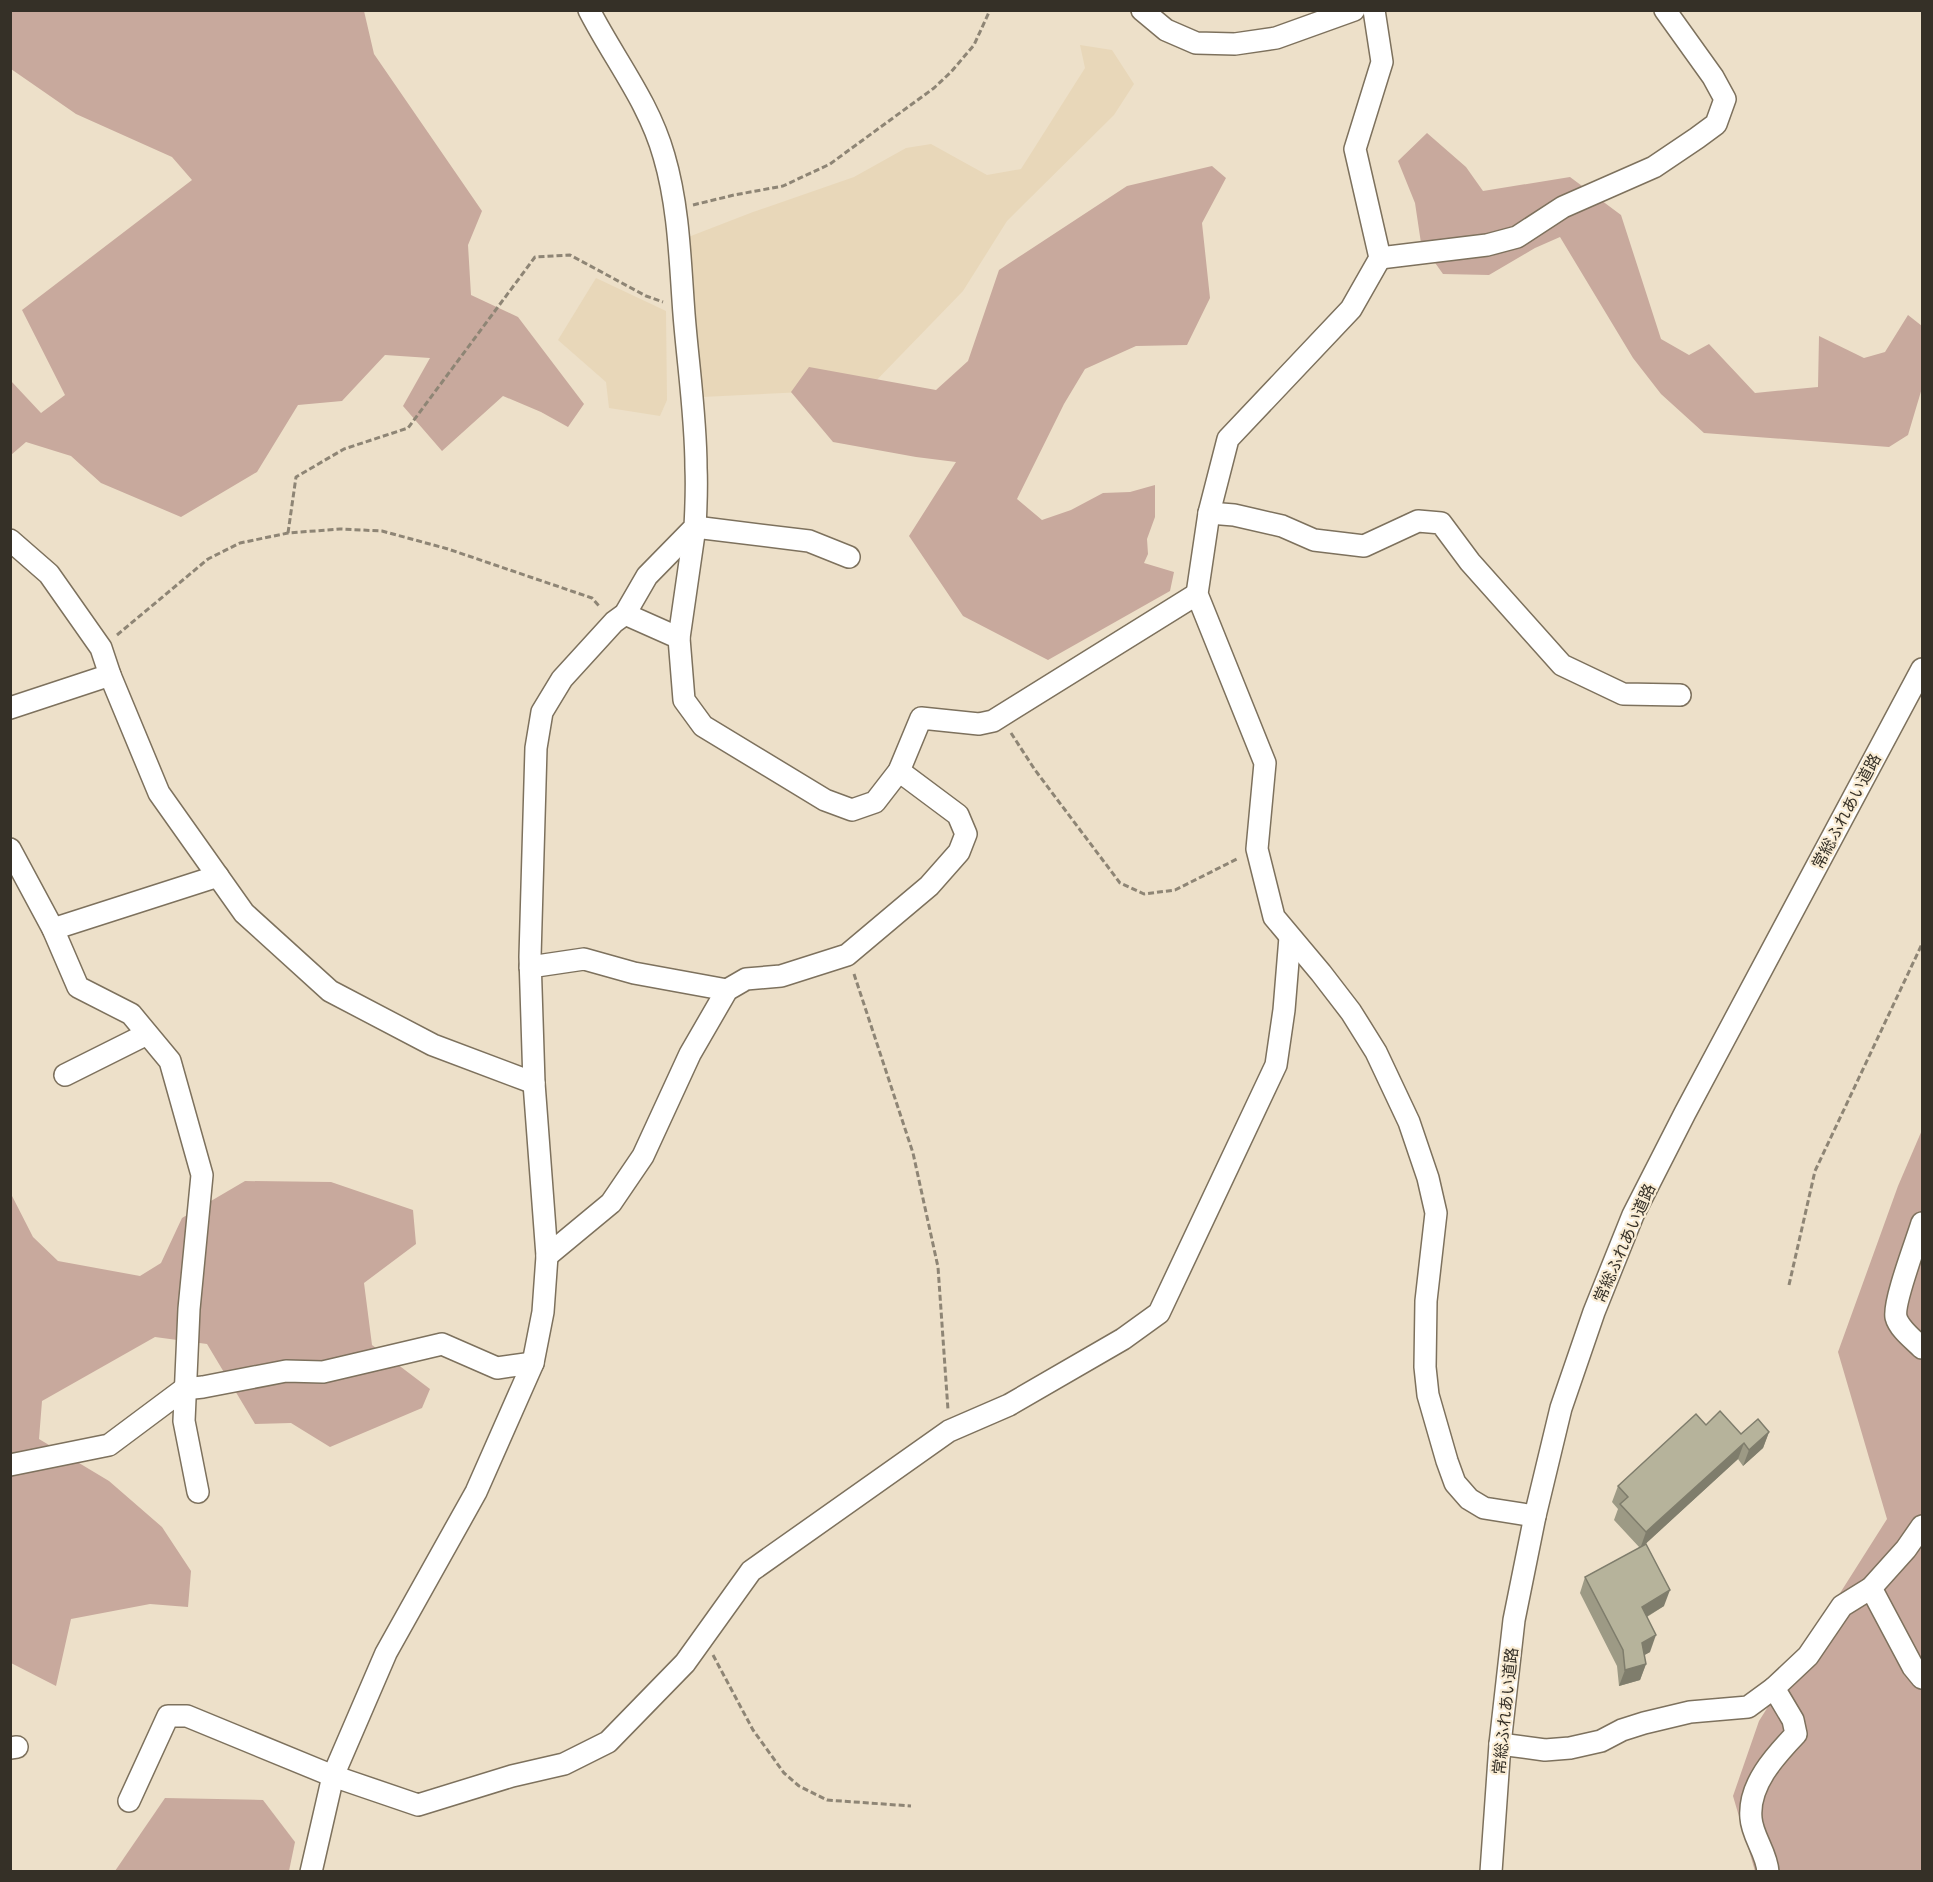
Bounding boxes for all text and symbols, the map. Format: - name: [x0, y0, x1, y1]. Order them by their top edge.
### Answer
- street label: 常総ふれあい道路: [1808, 750, 1886, 873]
- street label: 常総ふれあい道路: [1590, 1181, 1660, 1306]
- street label: 常総ふれあい道路: [1489, 1646, 1523, 1776]

